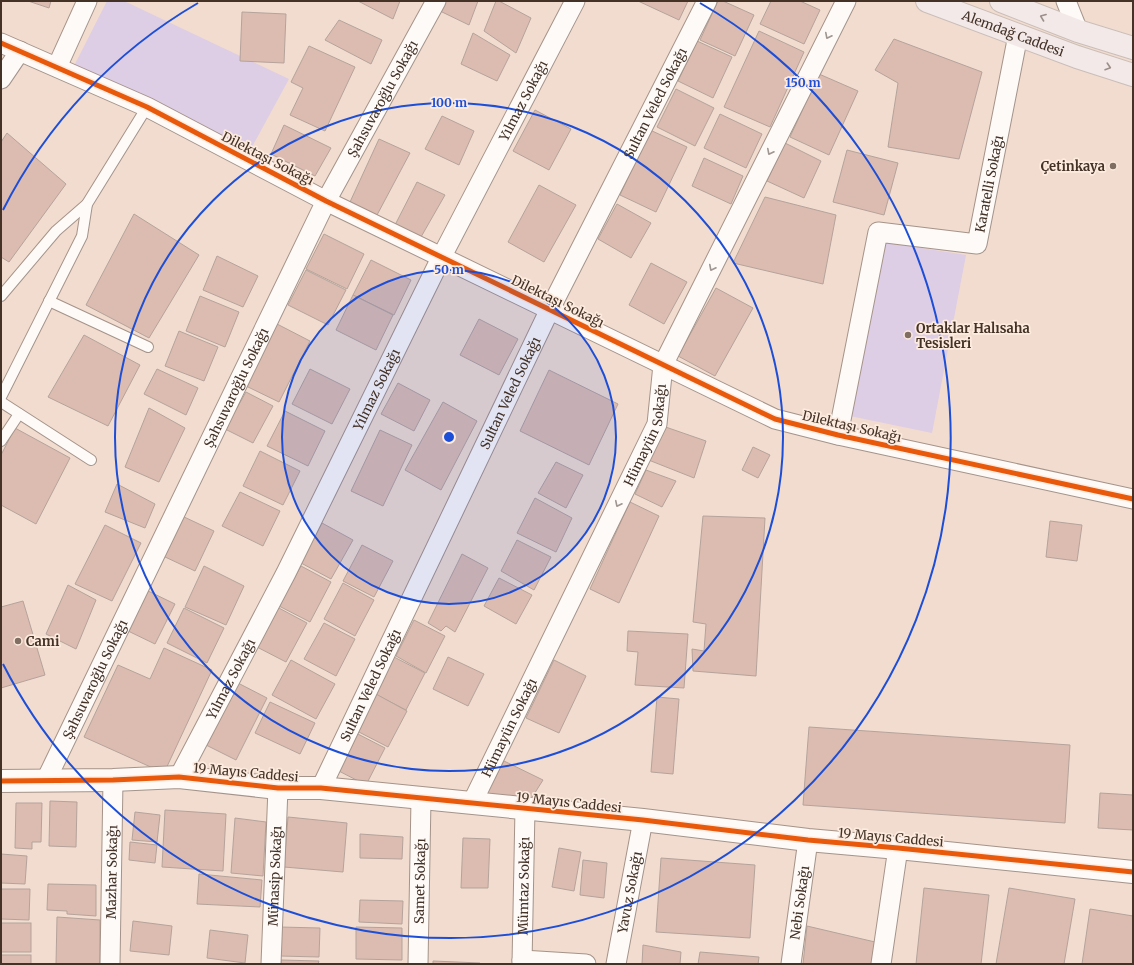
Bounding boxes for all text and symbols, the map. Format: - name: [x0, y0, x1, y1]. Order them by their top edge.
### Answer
- street label: Alemdağ Caddesi: [959, 6, 1066, 60]
- one-way arrow: [1040, 14, 1047, 22]
- one-way arrow: [825, 32, 833, 39]
- street label: Şahsuvaroğlu Sokağı: [344, 37, 422, 160]
- street label: Sultan Veled Sokağı: [620, 45, 691, 162]
- street label: Yılmaz Sokağı: [495, 57, 552, 145]
- one-way arrow: [1104, 62, 1111, 71]
- text: 150 m: [786, 75, 821, 90]
- text: 100 m: [431, 95, 467, 110]
- street label: Dilektaşı Sokağı: [219, 128, 317, 189]
- street label: Karatelli Sokağı: [971, 134, 1007, 234]
- one-way arrow: [767, 148, 775, 155]
- place label: Çetinkaya: [1041, 158, 1105, 175]
- marker: Çetinkaya: [1108, 161, 1118, 171]
- text: 50 m: [434, 262, 464, 277]
- one-way arrow: [709, 264, 717, 272]
- street label: Dilektaşı Sokağı: [508, 272, 607, 331]
- place label: Ortaklar Halısaha Tesisleri: [916, 320, 1030, 352]
- street label: Şahsuvaroğlu Sokağı: [200, 325, 272, 450]
- marker: Ortaklar Halısaha Tesisleri: [903, 330, 913, 340]
- street label: Sultan Veled Sokağı: [476, 334, 545, 452]
- street label: Yılmaz Sokağı: [349, 346, 404, 434]
- street label: Hümayün Sokağı: [620, 383, 670, 489]
- street label: Dilektaşı Sokağı: [801, 407, 903, 446]
- centre of rings: [442, 430, 456, 444]
- one-way arrow: [616, 499, 623, 507]
- street label: Şahsuvaroğlu Sokağı: [59, 617, 131, 742]
- street label: Sultan Veled Sokağı: [336, 626, 405, 744]
- place label: Cami: [26, 633, 60, 650]
- marker: Cami: [13, 636, 23, 646]
- street label: Yılmaz Sokağı: [202, 636, 259, 723]
- street label: Hümayün Sokağı: [478, 675, 541, 780]
- street label: 19 Mayıs Caddesi: [193, 759, 299, 786]
- street label: 19 Mayıs Caddesi: [515, 789, 622, 816]
- street label: 19 Mayıs Caddesi: [838, 824, 944, 851]
- street label: Mazhar Sokağı: [103, 825, 121, 919]
- street label: Münasip Sokağı: [265, 826, 285, 927]
- street label: Mümtaz Sokağı: [515, 837, 533, 935]
- street label: Samet Sokağı: [411, 838, 429, 924]
- street label: Yavuz Sokağı: [614, 850, 646, 936]
- street label: Nebi Sokağı: [786, 865, 813, 941]

